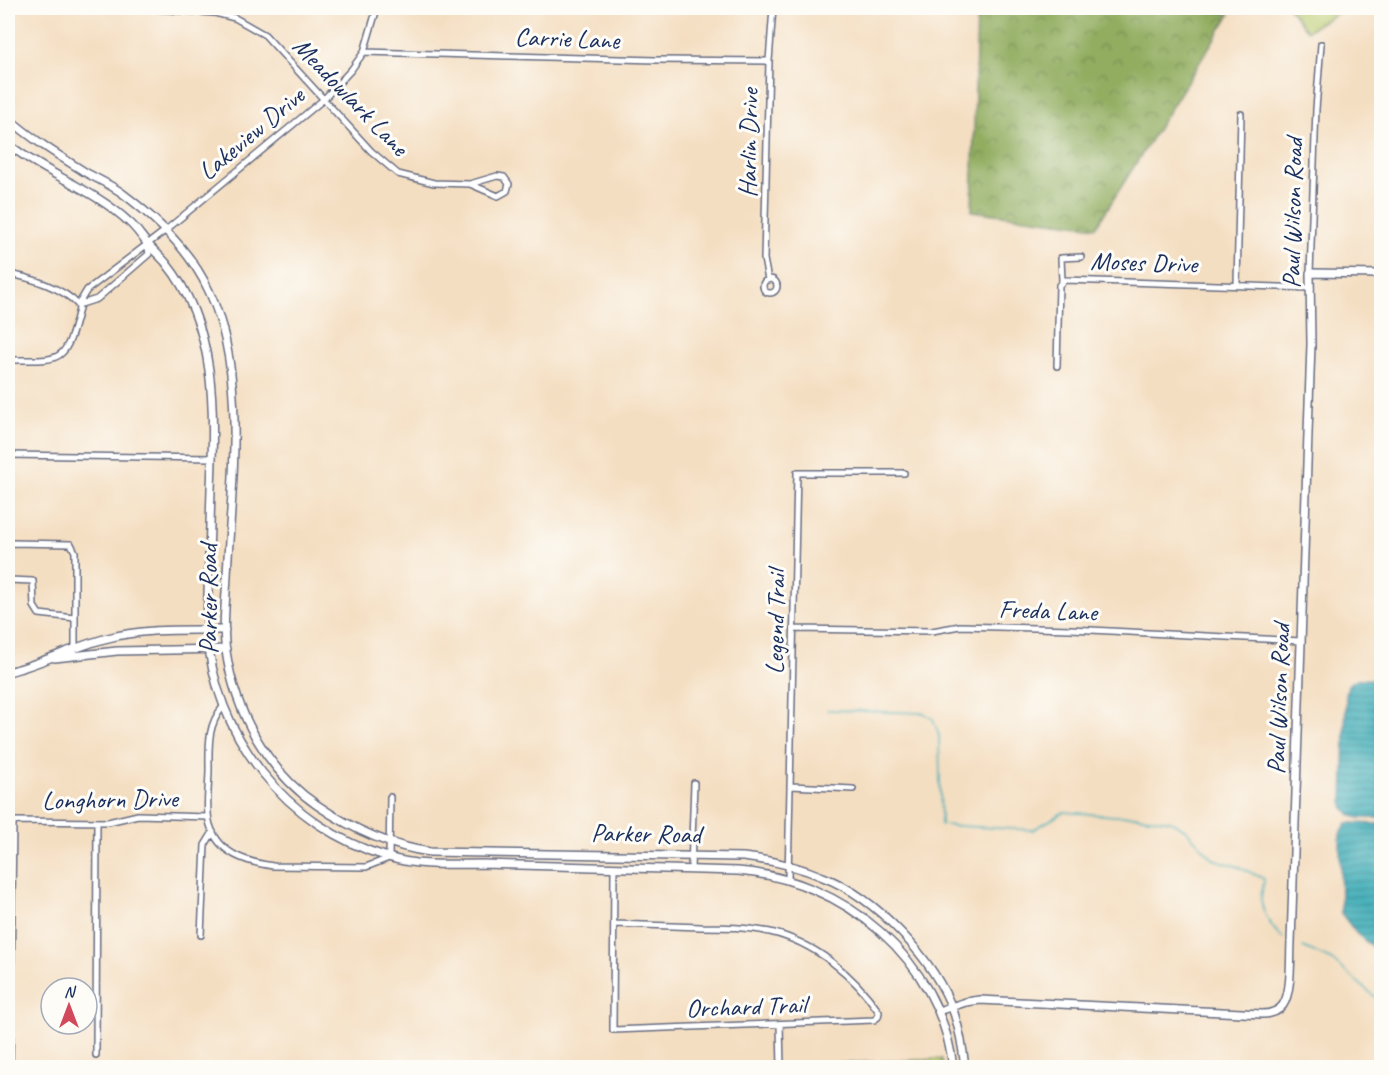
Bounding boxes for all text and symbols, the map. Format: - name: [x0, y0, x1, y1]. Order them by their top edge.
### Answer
- street label: Carrie Lane: [514, 20, 621, 57]
- street label: Meadowlark Lane: [286, 30, 417, 164]
- street label: Lakeview Drive: [191, 78, 312, 187]
- street label: Harlin Drive: [731, 86, 766, 198]
- street label: Paul Wilson Road: [1275, 134, 1310, 289]
- street label: Moses Drive: [1090, 244, 1200, 281]
- street label: Parker Road: [192, 540, 225, 654]
- street label: Legend Trail: [758, 565, 793, 675]
- street label: Freda Lane: [998, 592, 1100, 629]
- street label: Paul Wilson Road: [1259, 619, 1298, 775]
- street label: Longhorn Drive: [42, 782, 181, 817]
- street label: Parker Road: [591, 816, 705, 851]
- north arrow: [39, 976, 99, 1036]
- text: N: [64, 982, 77, 1002]
- street label: Orchard Trail: [685, 988, 811, 1025]

